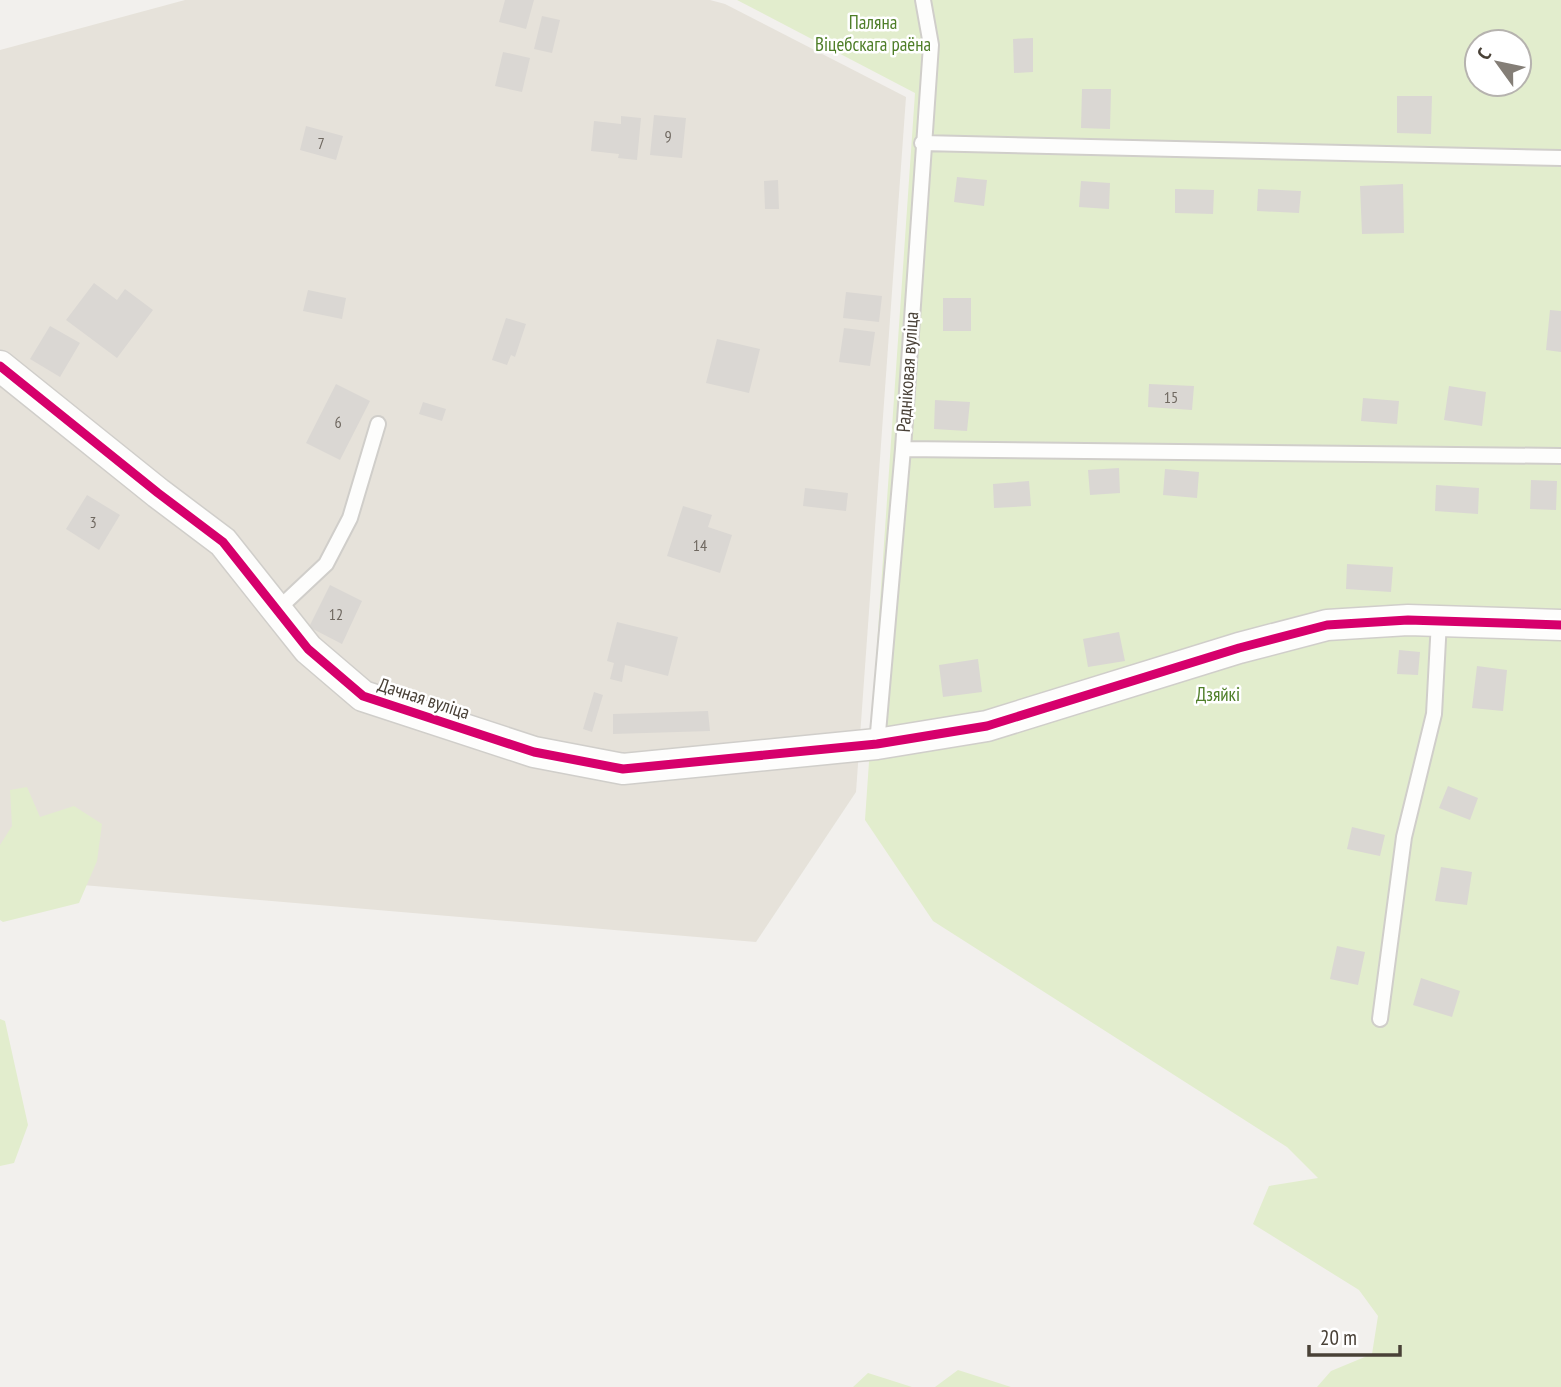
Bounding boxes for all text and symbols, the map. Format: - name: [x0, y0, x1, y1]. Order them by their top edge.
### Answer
- park label: Паляна Віцебскага раёна: [815, 10, 931, 56]
- north arrow: [1463, 28, 1533, 98]
- text: С: [1471, 43, 1496, 64]
- house number: 9: [664, 126, 672, 146]
- house number: 7: [317, 133, 325, 153]
- street label: Радніковая вуліца: [891, 311, 923, 433]
- house number: 15: [1164, 387, 1178, 407]
- house number: 6: [334, 412, 342, 432]
- house number: 3: [89, 512, 97, 532]
- house number: 14: [693, 535, 707, 555]
- house number: 12: [329, 604, 343, 624]
- street label: Дачная вуліца: [375, 672, 473, 724]
- park label: Дзяйкі: [1196, 682, 1240, 706]
- scale bar: [1309, 1314, 1400, 1358]
- text: 20 m: [1320, 1324, 1357, 1351]

